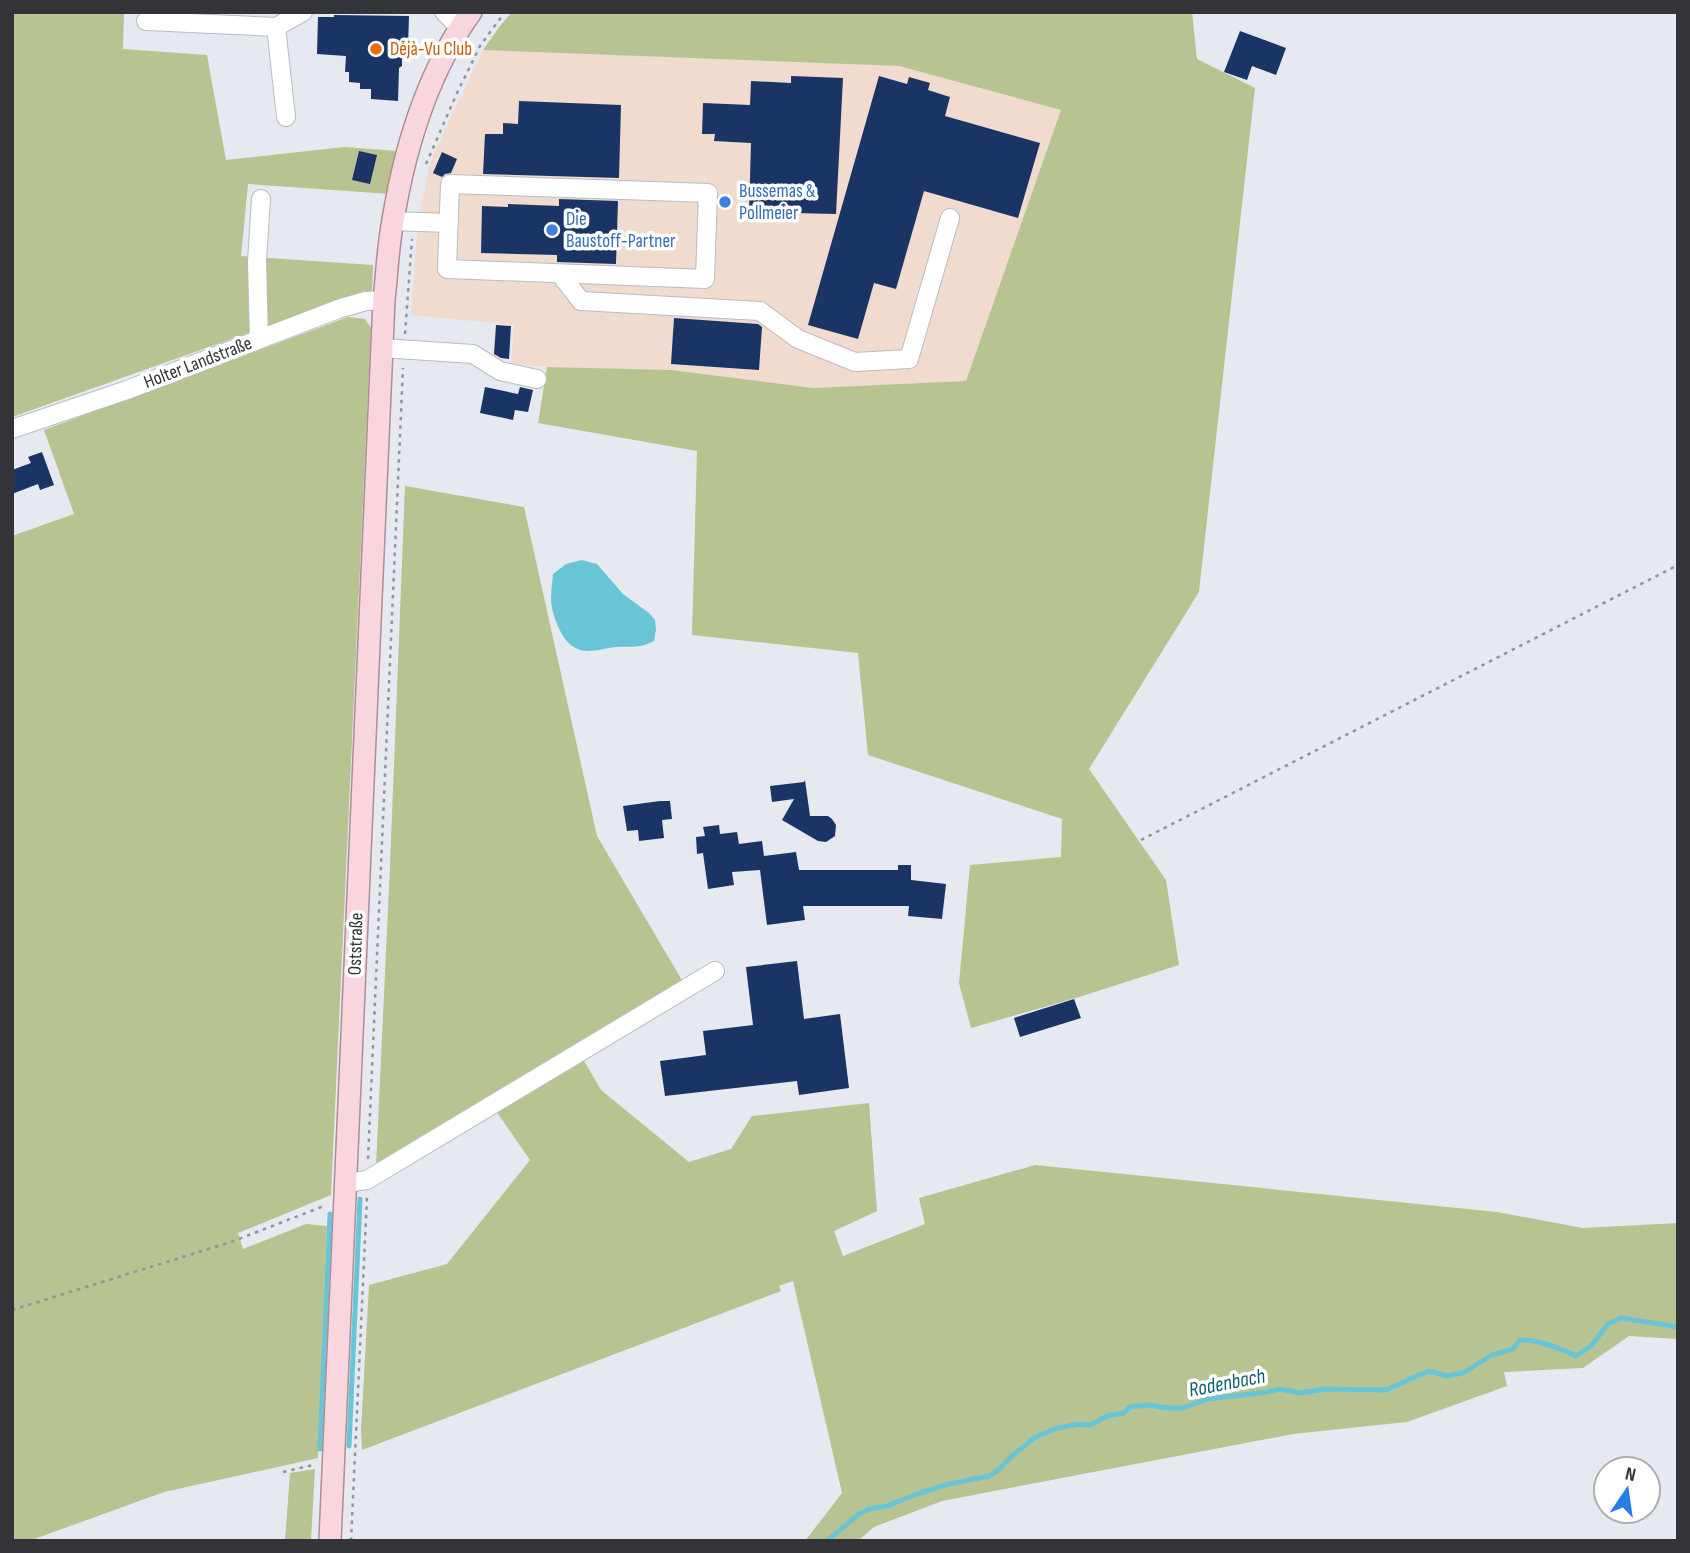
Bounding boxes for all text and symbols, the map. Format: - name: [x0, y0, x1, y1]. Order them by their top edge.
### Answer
- place label: Déjà-Vu Club: [390, 38, 472, 61]
- marker: Déjà-Vu Club: [368, 41, 384, 57]
- place label: Bussemas & Pollmeier: [739, 180, 816, 225]
- marker: Bussemas & Pollmeier: [717, 194, 733, 210]
- place label: Die Baustoff-Partner: [566, 208, 676, 253]
- marker: Die Baustoff-Partner: [544, 222, 560, 238]
- street label: Holter Landstraße: [141, 332, 255, 394]
- street label: Oststraße: [343, 912, 369, 976]
- water label: Rodenbach: [1187, 1363, 1268, 1403]
- north arrow: [1592, 1455, 1662, 1525]
- text: N: [1623, 1463, 1638, 1487]

